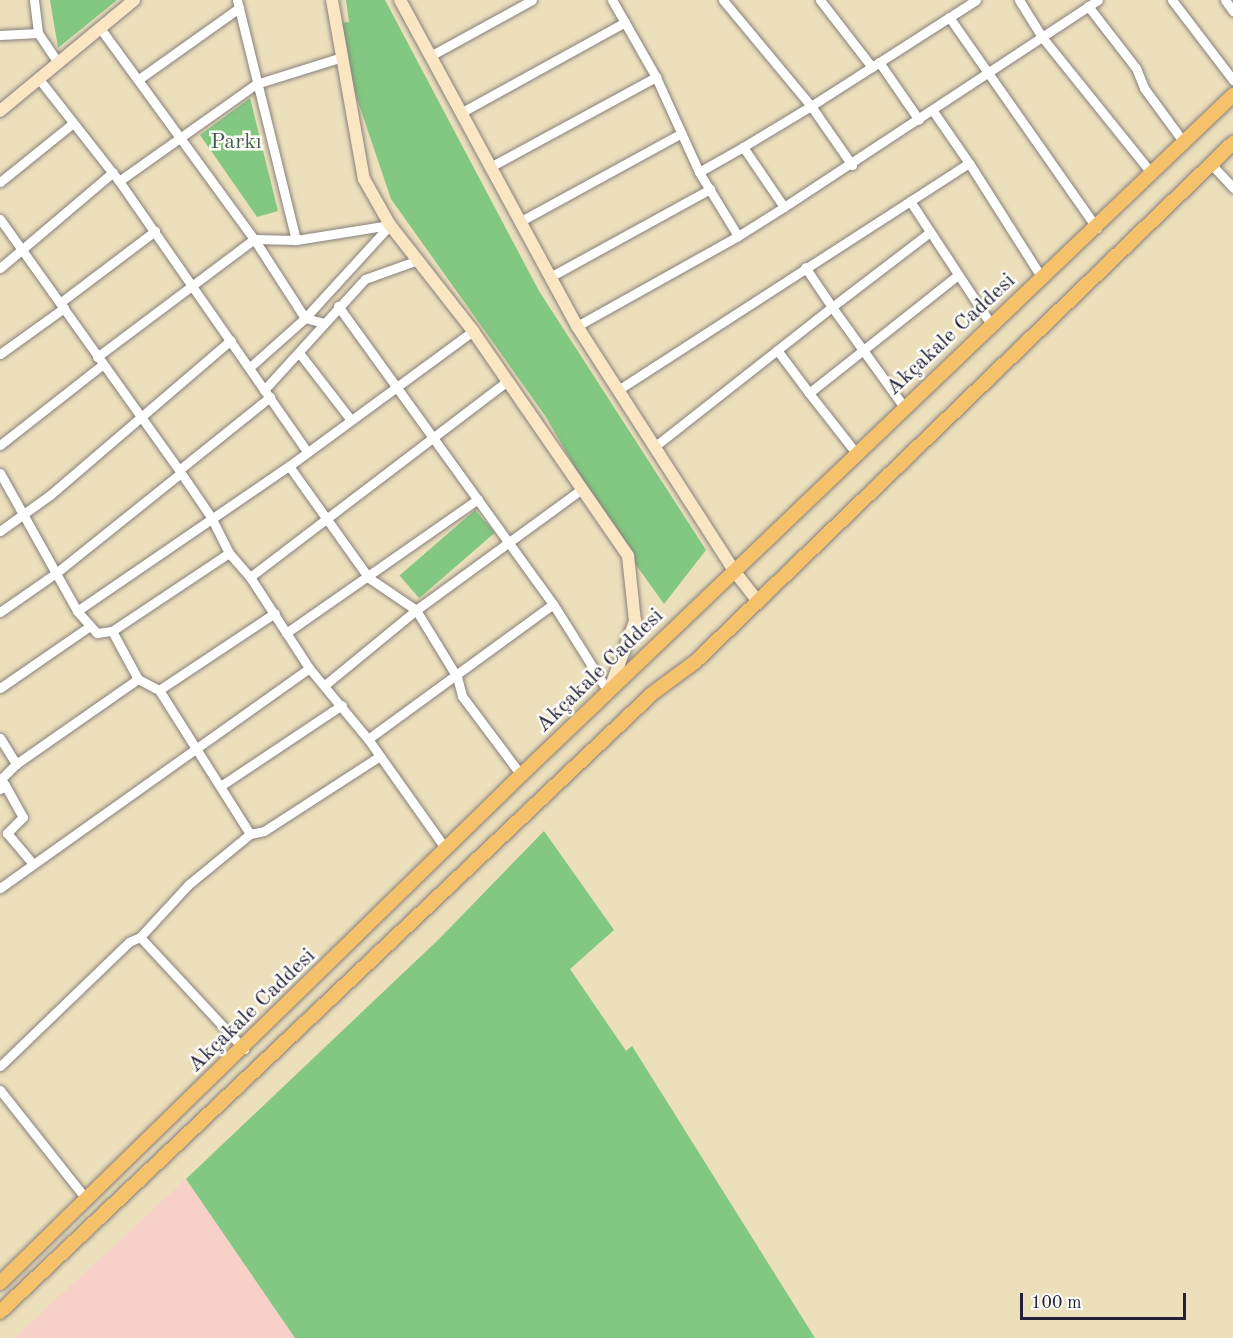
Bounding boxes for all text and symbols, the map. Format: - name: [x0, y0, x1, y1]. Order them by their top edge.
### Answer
- park label: Parkı: [210, 130, 262, 156]
- street label: Akçakale Caddesi: [881, 268, 1021, 402]
- street label: Akçakale Caddesi: [531, 603, 669, 739]
- street label: Akçakale Caddesi: [183, 943, 321, 1079]
- scale bar: [1023, 1281, 1190, 1319]
- text: 100 m: [1031, 1294, 1082, 1312]

